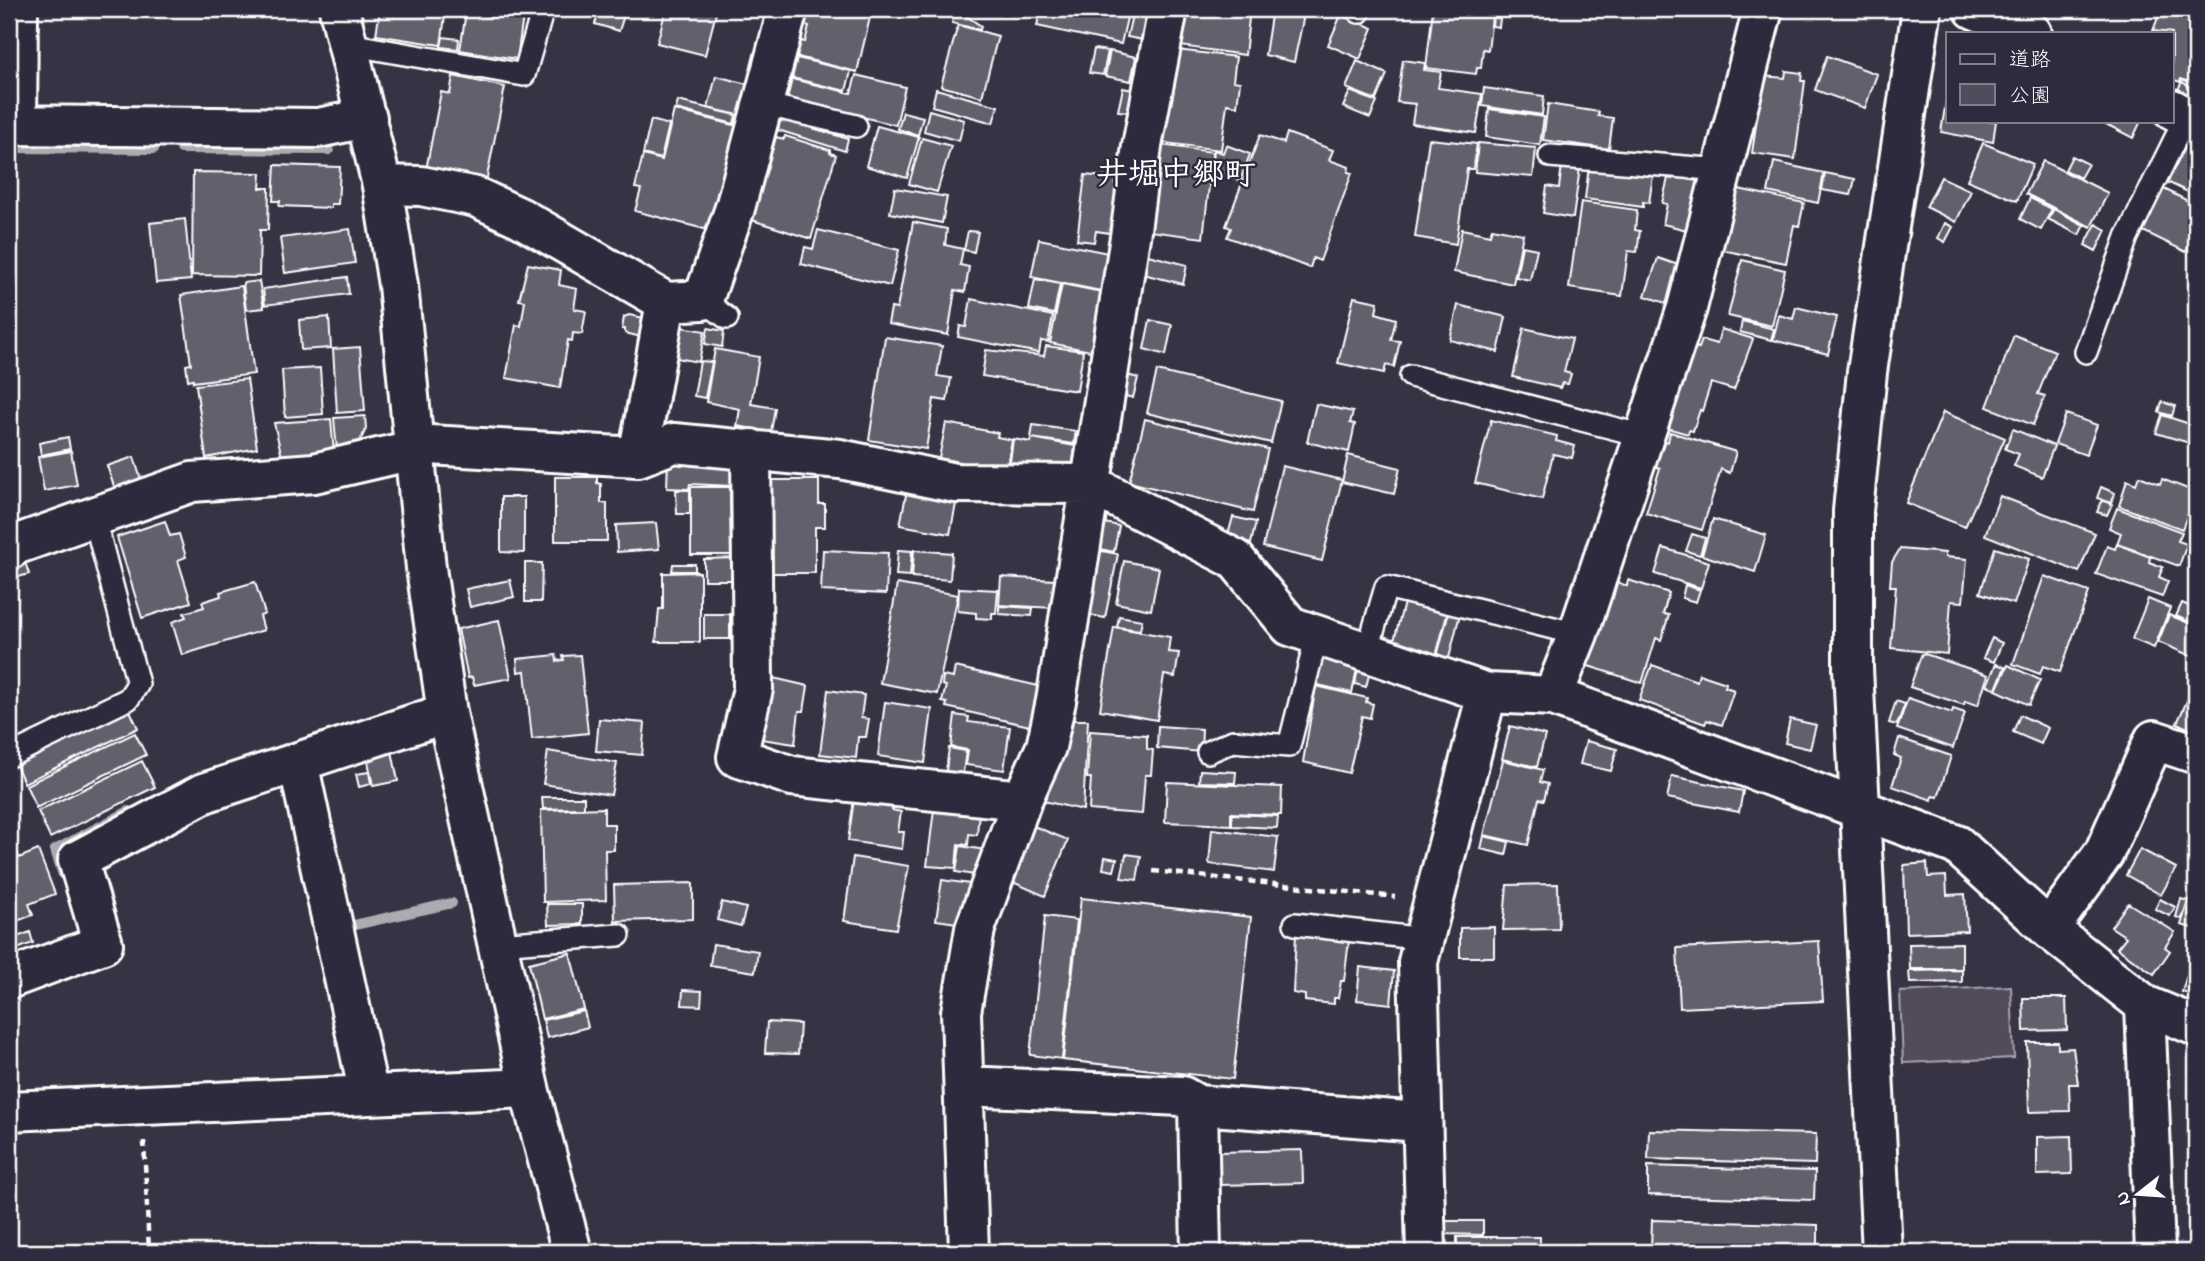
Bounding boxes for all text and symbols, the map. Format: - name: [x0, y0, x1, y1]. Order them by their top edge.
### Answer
- legend: [1946, 32, 2174, 122]
- text: 道路: [2009, 46, 2051, 76]
- text: 公園: [2009, 82, 2051, 112]
- district label: 井堀中郷町: [1096, 153, 1256, 200]
- north arrow: [2104, 1160, 2174, 1230]
- text: N: [2109, 1188, 2139, 1208]

